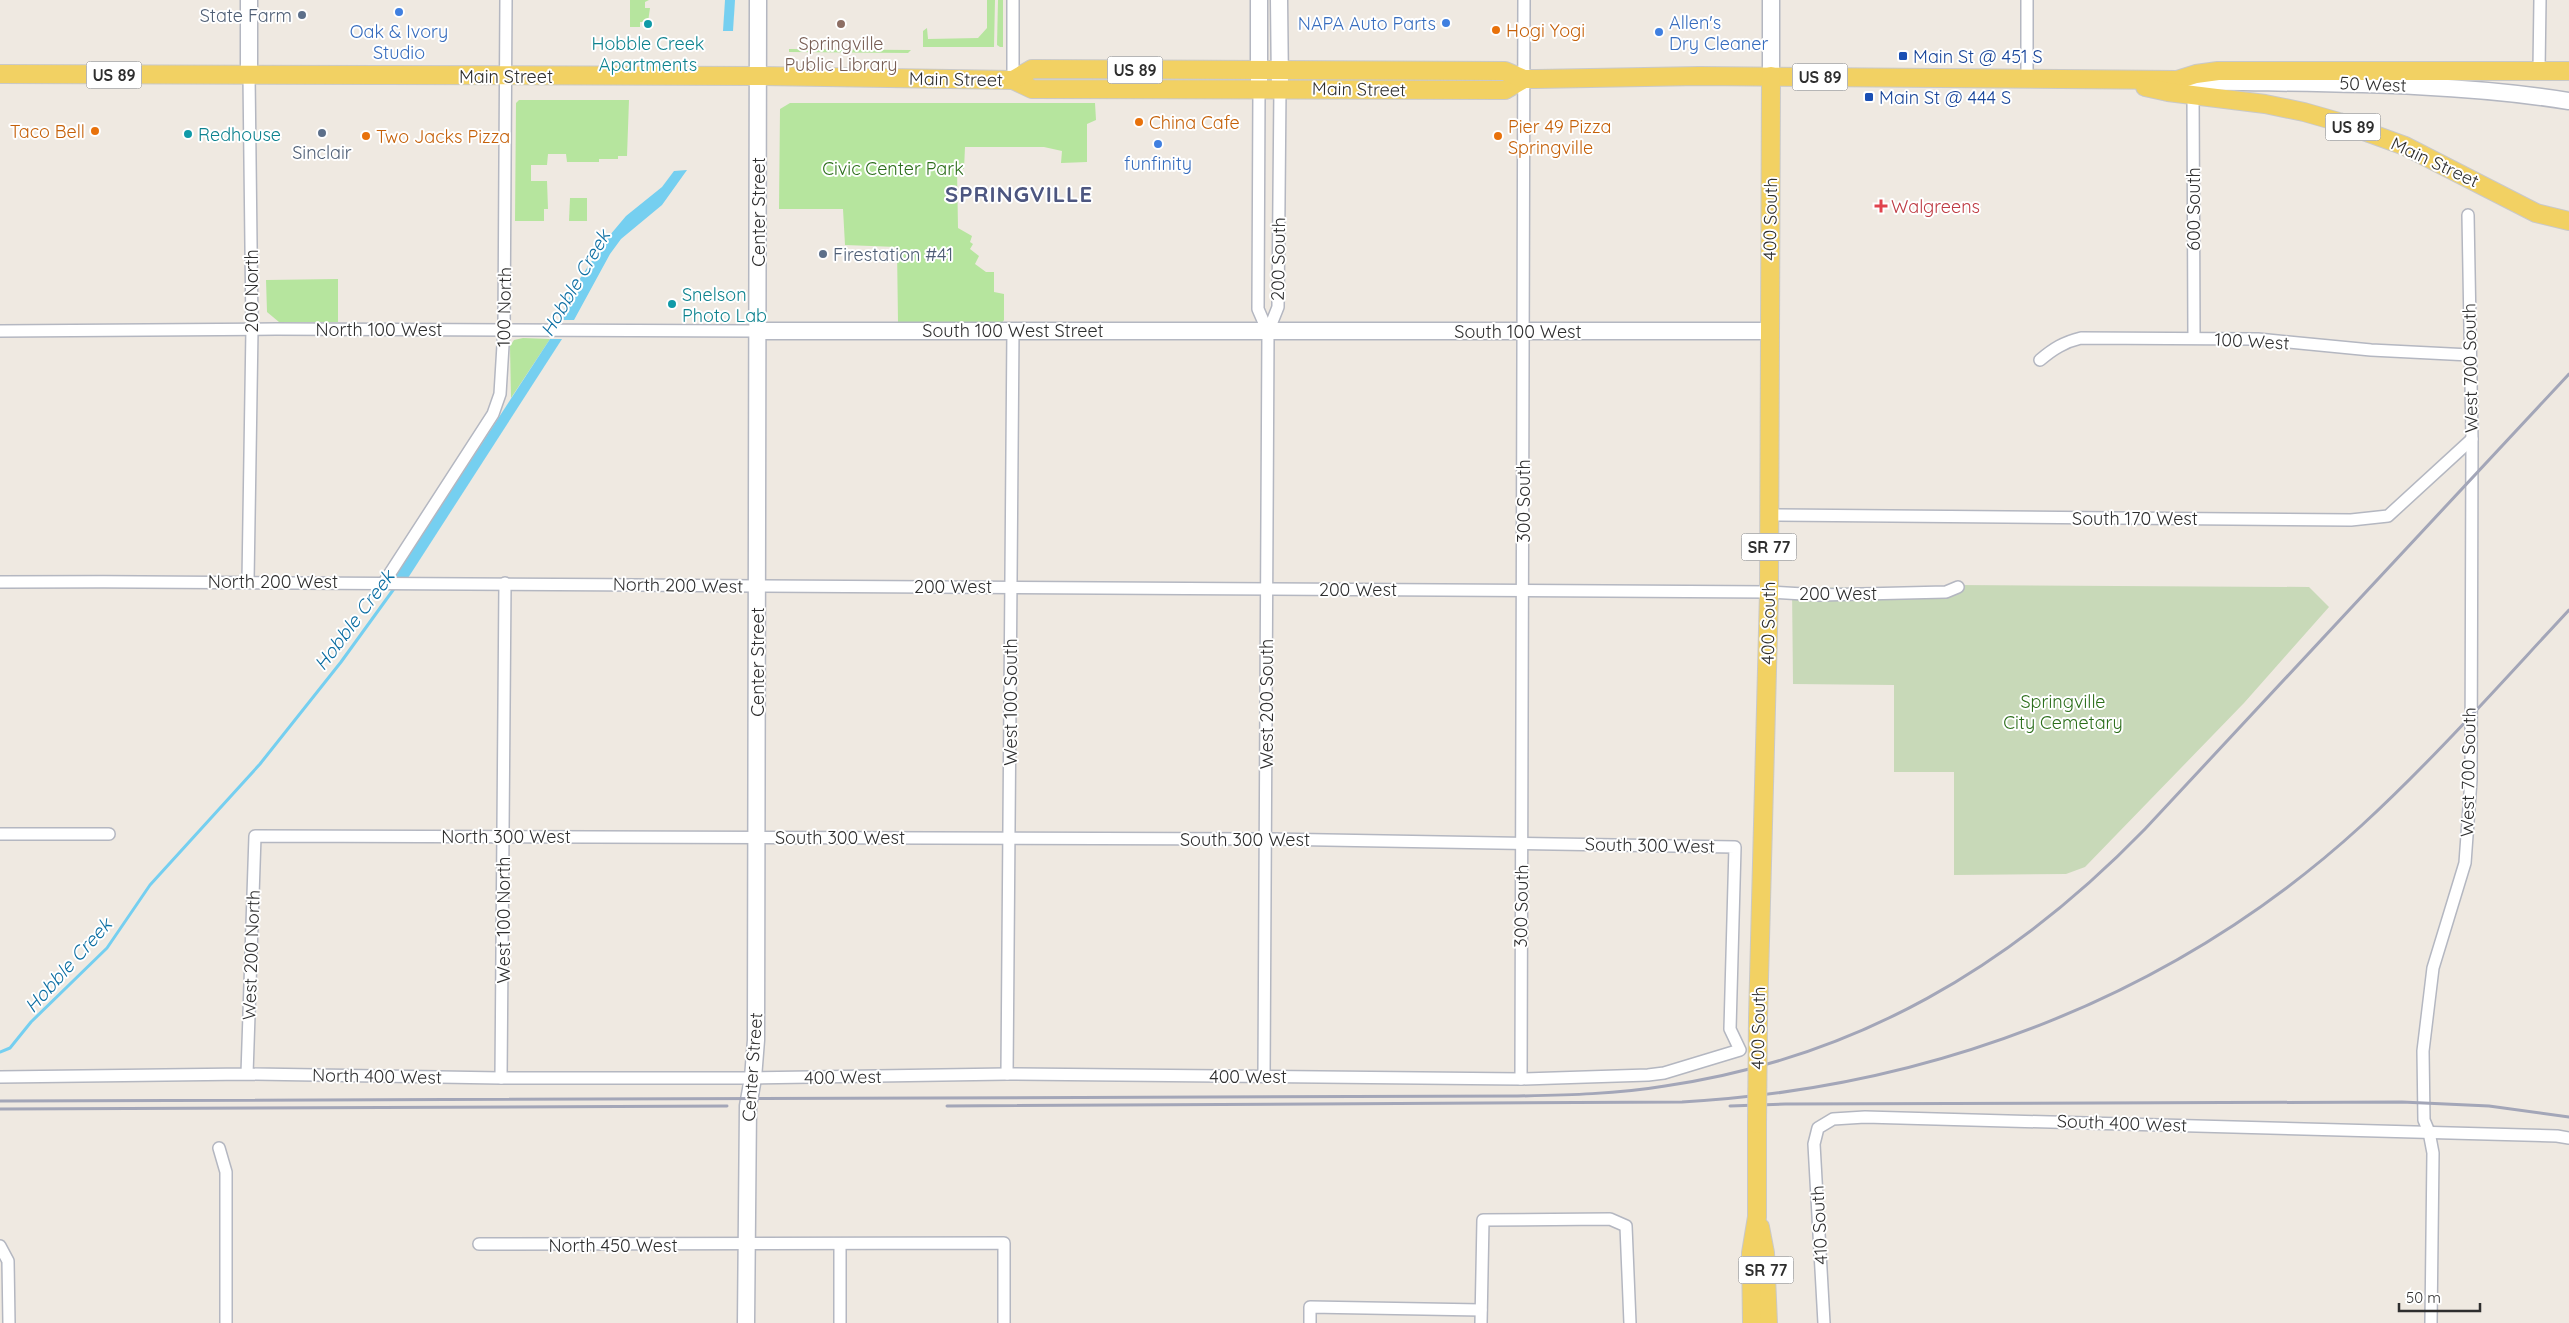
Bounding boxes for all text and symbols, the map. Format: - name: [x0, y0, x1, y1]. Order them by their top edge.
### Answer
- place label: State Farm: [200, 4, 292, 27]
- marker: Oak & Ivory Studio: [393, 6, 405, 18]
- marker: State Farm: [296, 9, 308, 21]
- place label: Allen's Dry Cleaner: [1669, 11, 1768, 55]
- place label: NAPA Auto Parts: [1298, 12, 1436, 35]
- marker: NAPA Auto Parts: [1440, 17, 1452, 29]
- marker: Hobble Creek Apartments: [642, 18, 654, 30]
- marker: Springville Public Library: [835, 18, 847, 30]
- place label: Hogi Yogi: [1506, 19, 1585, 42]
- place label: Oak & Ivory Studio: [350, 20, 448, 64]
- marker: Hogi Yogi: [1490, 24, 1502, 36]
- marker: Allen's Dry Cleaner: [1653, 26, 1665, 38]
- place label: Hobble Creek Apartments: [592, 32, 704, 76]
- place label: Springville Public Library: [784, 32, 898, 76]
- place label: Main St @ 451 S: [1913, 45, 2043, 68]
- marker: Main St @ 451 S: [1897, 50, 1909, 62]
- road number: US 89: [1108, 56, 1162, 84]
- road number: US 89: [86, 62, 142, 88]
- road number: US 89: [1792, 64, 1848, 90]
- street label: Main Street: [459, 65, 553, 88]
- street label: Main Street: [909, 67, 1003, 91]
- street label: 50 West: [2339, 71, 2407, 97]
- street label: Main Street: [1312, 77, 1406, 101]
- place label: Main St @ 444 S: [1879, 86, 2011, 109]
- marker: Main St @ 444 S: [1863, 91, 1875, 103]
- place label: China Cafe: [1149, 111, 1240, 134]
- road number: US 89: [2326, 114, 2380, 140]
- place label: Pier 49 Pizza Springville: [1508, 115, 1611, 159]
- marker: China Cafe: [1133, 116, 1145, 128]
- place label: Taco Bell: [10, 120, 85, 143]
- place label: Redhouse: [198, 123, 281, 146]
- marker: Taco Bell: [89, 125, 101, 137]
- place label: Two Jacks Pizza: [376, 125, 510, 148]
- marker: Sinclair: [316, 127, 328, 139]
- marker: Redhouse: [182, 128, 194, 140]
- marker: Two Jacks Pizza: [360, 130, 372, 142]
- marker: Pier 49 Pizza Springville: [1492, 130, 1504, 142]
- street label: Main Street: [2387, 132, 2483, 192]
- marker: funfinity: [1152, 138, 1164, 150]
- place label: Sinclair: [292, 141, 352, 164]
- place label: funfinity: [1124, 152, 1192, 175]
- street label: Center Street: [747, 157, 770, 267]
- park label: Civic Center Park: [822, 157, 964, 180]
- street label: 600 South: [2182, 167, 2205, 251]
- street label: 400 South: [1758, 177, 1782, 261]
- district label: SPRINGVILLE: [945, 180, 1093, 208]
- place label: Walgreens: [1891, 195, 1980, 218]
- marker: Walgreens: [1875, 200, 1887, 212]
- street label: 200 South: [1266, 217, 1290, 301]
- water label: Hobble Creek: [535, 224, 616, 341]
- place label: Firestation #41: [833, 243, 953, 266]
- marker: Firestation #41: [817, 248, 829, 260]
- street label: 200 North: [240, 249, 263, 333]
- street label: 100 North: [492, 267, 516, 347]
- place label: Snelson Photo Lab: [682, 283, 767, 327]
- marker: Snelson Photo Lab: [666, 298, 678, 310]
- street label: West 700 South: [2457, 303, 2483, 433]
- street label: North 100 West: [316, 318, 442, 341]
- street label: South 100 West Street: [922, 319, 1104, 342]
- street label: South 100 West: [1454, 320, 1582, 343]
- street label: 100 West: [2214, 328, 2290, 354]
- street label: 300 South: [1512, 459, 1535, 543]
- street label: South 170 West: [2072, 507, 2198, 530]
- road number: SR 77: [1742, 534, 1796, 560]
- water label: Hobble Creek: [309, 564, 401, 675]
- street label: North 200 West: [208, 570, 338, 593]
- street label: North 200 West: [613, 572, 743, 598]
- street label: 200 West: [914, 575, 992, 598]
- street label: 200 West: [1319, 578, 1397, 601]
- street label: 400 South: [1756, 581, 1780, 665]
- street label: 200 West: [1799, 582, 1877, 605]
- street label: Center Street: [746, 607, 769, 717]
- street label: West 100 South: [999, 638, 1022, 766]
- street label: West 200 South: [1255, 639, 1278, 769]
- park label: Springville City Cemetary: [2003, 690, 2123, 734]
- street label: West 700 South: [2455, 707, 2481, 837]
- street label: North 300 West: [441, 825, 571, 848]
- street label: South 300 West: [775, 826, 905, 849]
- street label: South 300 West: [1180, 828, 1310, 851]
- street label: South 300 West: [1585, 832, 1715, 858]
- street label: West 100 North: [492, 857, 515, 983]
- street label: 300 South: [1509, 864, 1533, 948]
- street label: West 200 North: [237, 889, 265, 1021]
- water label: Hobble Creek: [19, 911, 118, 1017]
- street label: 400 South: [1746, 986, 1770, 1070]
- street label: Center Street: [737, 1012, 767, 1122]
- street label: North 400 West: [312, 1063, 442, 1089]
- street label: 400 West: [804, 1065, 882, 1089]
- street label: 400 West: [1209, 1065, 1287, 1088]
- street label: South 400 West: [2057, 1109, 2187, 1137]
- street label: 410 South: [1805, 1185, 1833, 1265]
- street label: North 450 West: [548, 1234, 678, 1257]
- road number: SR 77: [1738, 1256, 1794, 1284]
- scale bar: [2399, 1280, 2480, 1312]
- text: 50 m: [2406, 1288, 2441, 1307]

